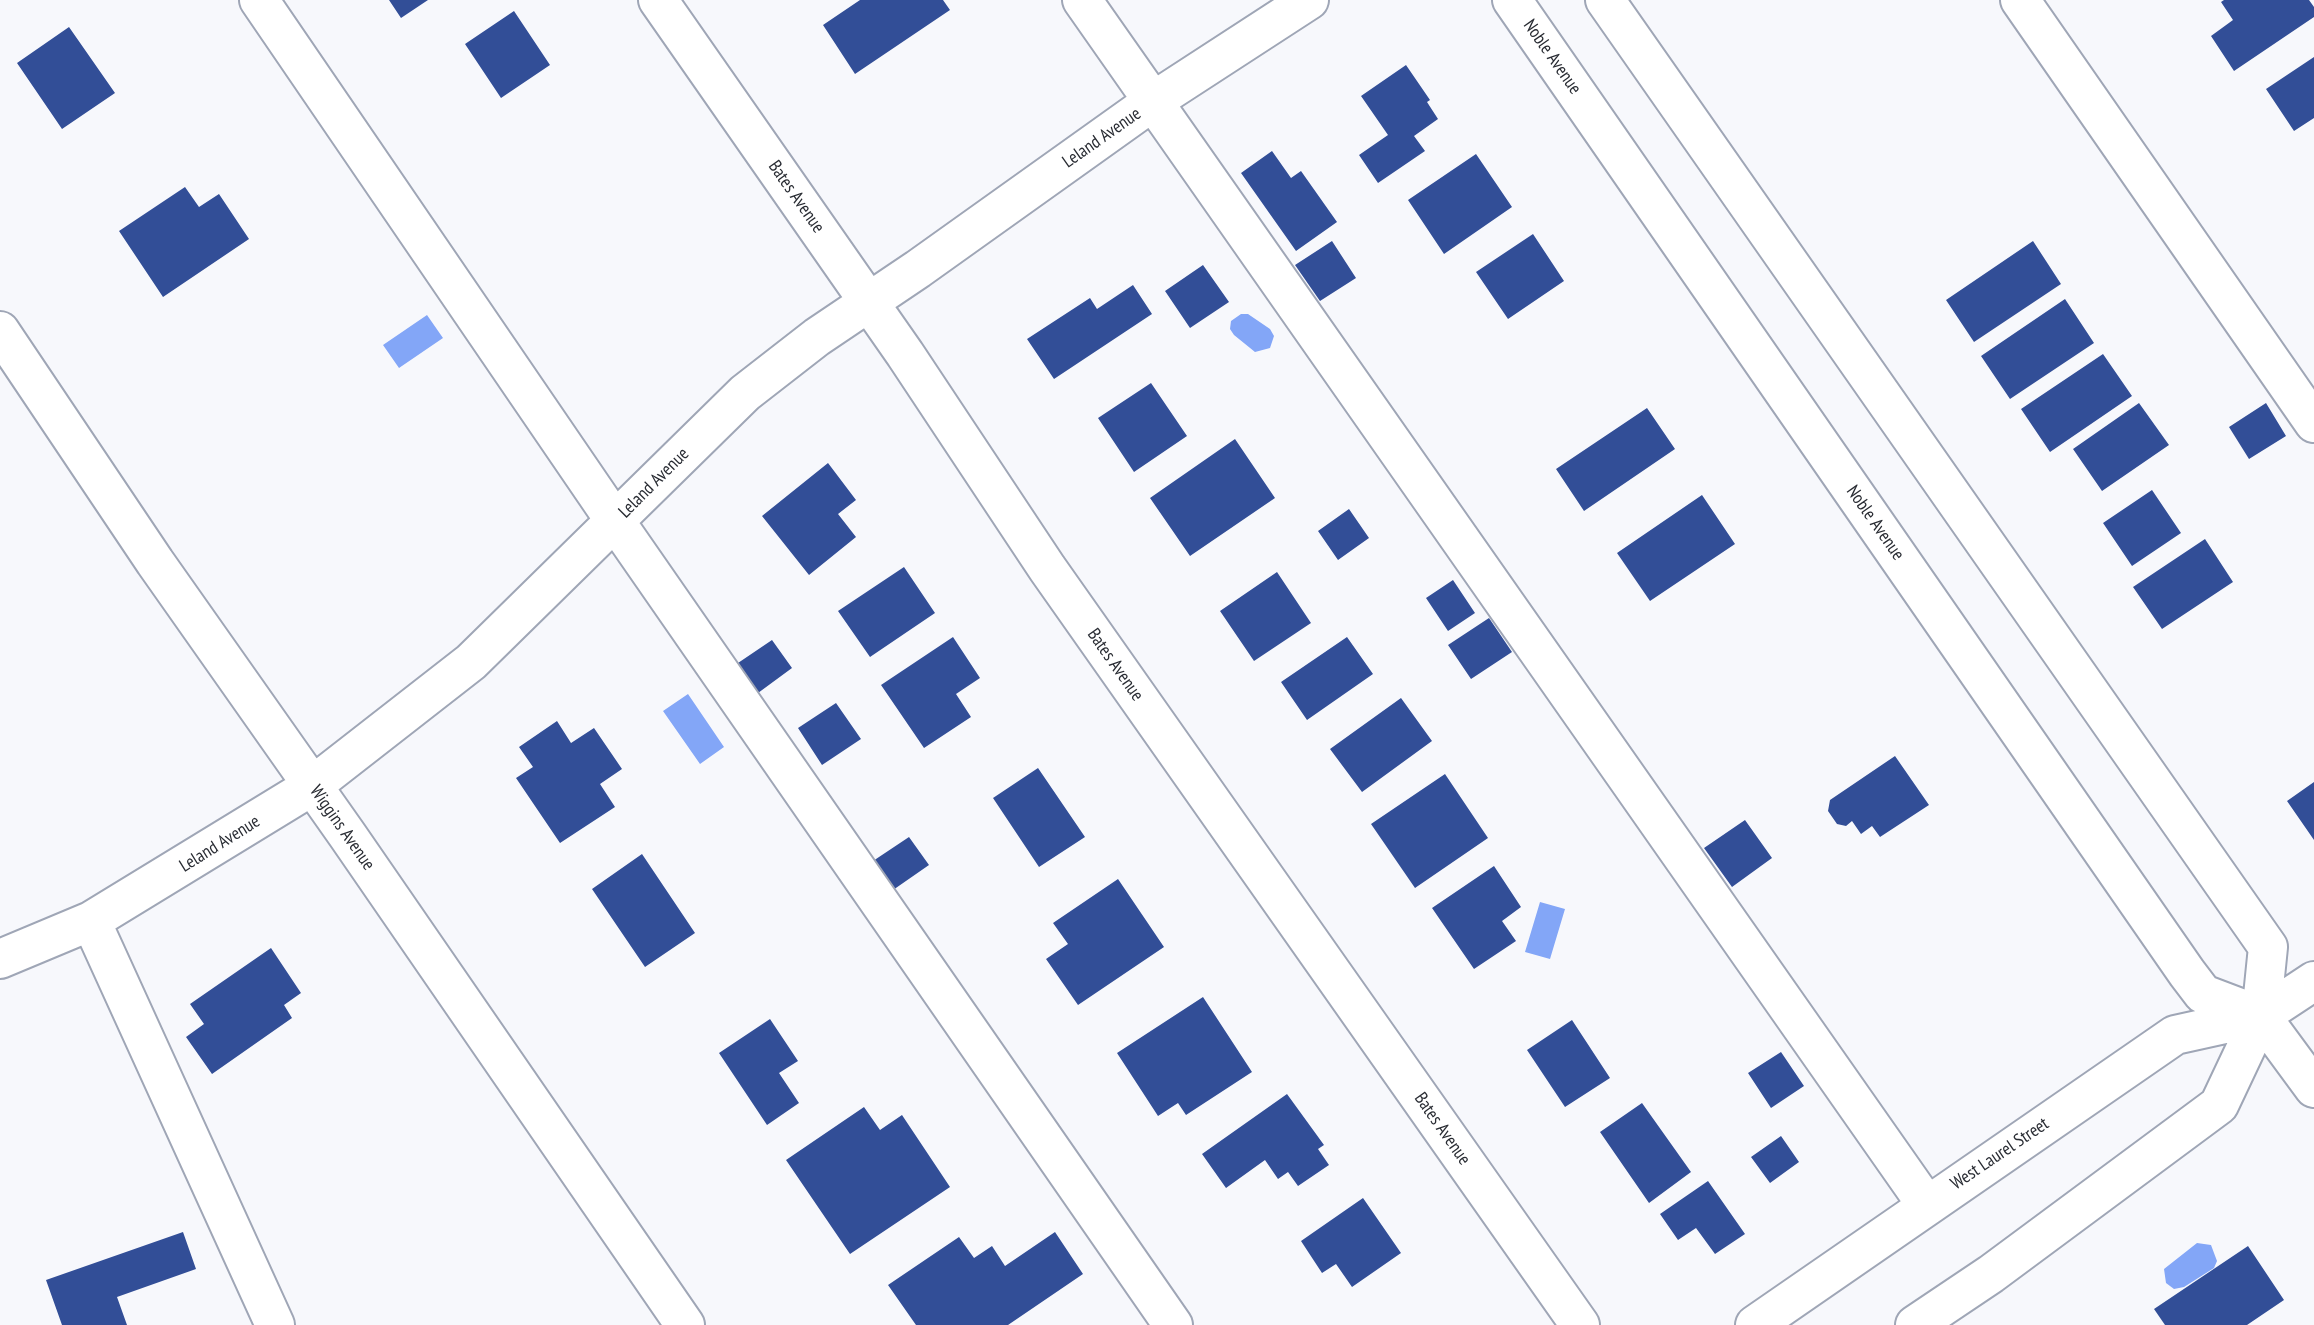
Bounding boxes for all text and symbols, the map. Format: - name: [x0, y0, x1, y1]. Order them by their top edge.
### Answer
- street label: Noble Avenue: [1518, 15, 1586, 99]
- street label: Leland Avenue: [1059, 103, 1145, 173]
- street label: Bates Avenue: [763, 157, 829, 237]
- street label: Leland Avenue: [614, 443, 694, 523]
- street label: Noble Avenue: [1841, 481, 1909, 565]
- street label: Bates Avenue: [1082, 625, 1148, 705]
- street label: Wiggins Avenue: [305, 781, 379, 875]
- street label: Leland Avenue: [176, 811, 264, 877]
- street label: Bates Avenue: [1409, 1089, 1475, 1169]
- street label: West Laurel Street: [1947, 1113, 2053, 1195]

